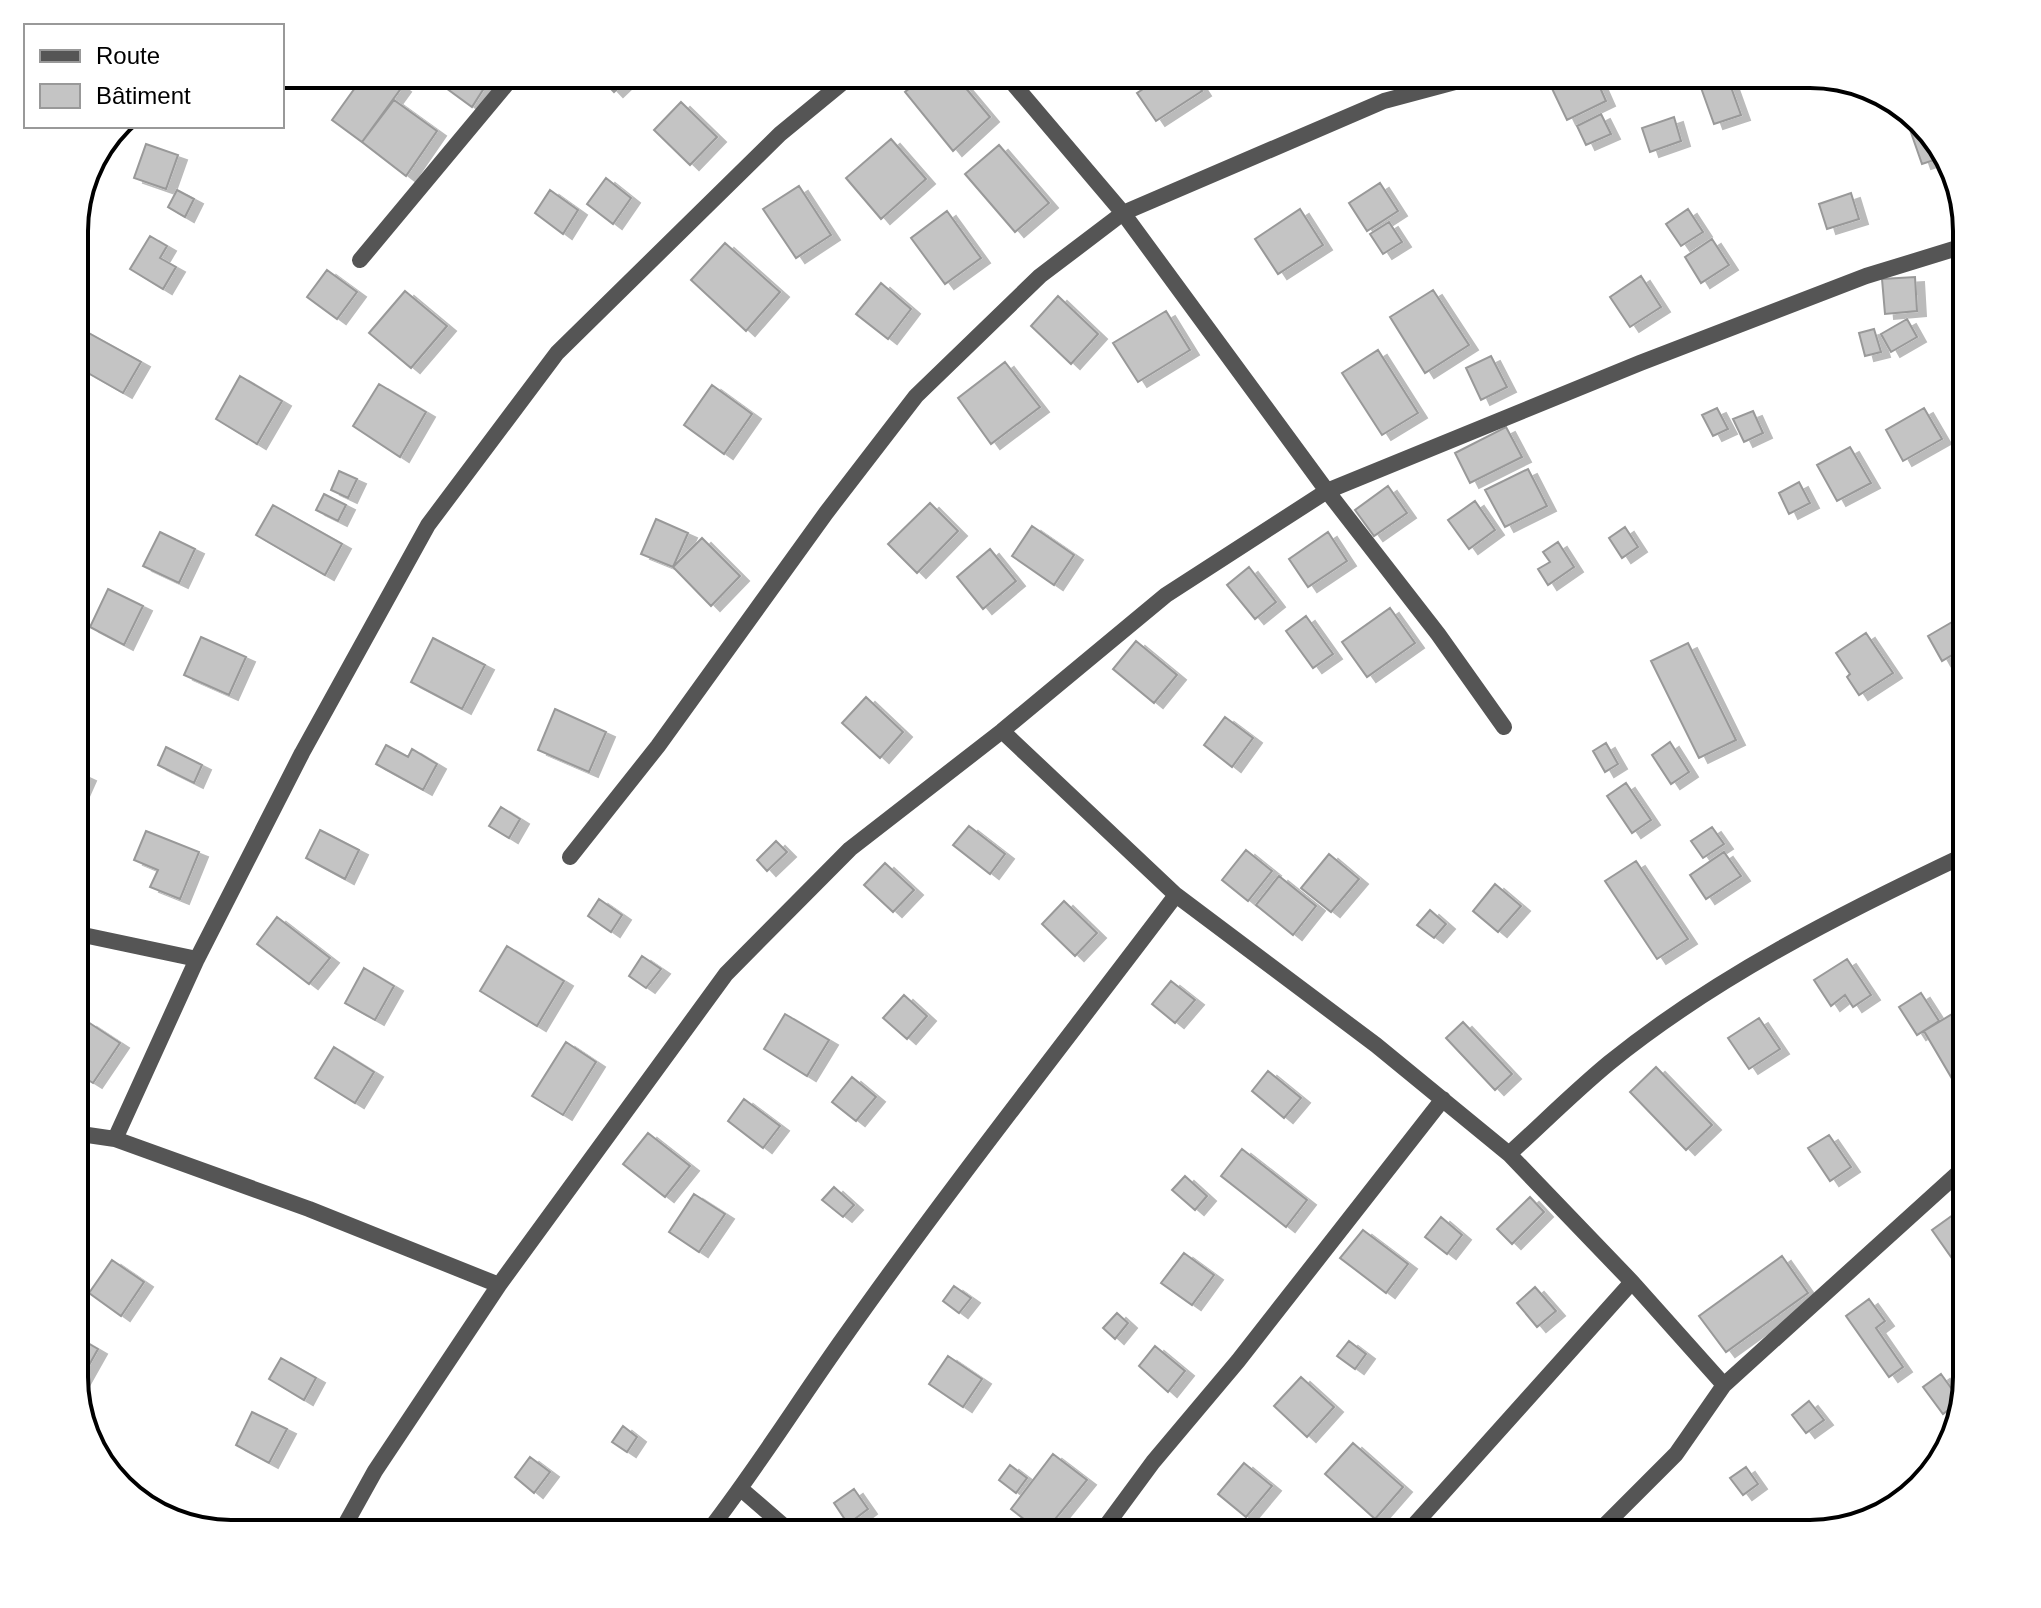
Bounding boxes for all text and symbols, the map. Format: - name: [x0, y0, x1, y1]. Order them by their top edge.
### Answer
- legend: [24, 24, 284, 128]
- text: Route: [96, 42, 160, 69]
- text: Bâtiment: [96, 82, 191, 109]

